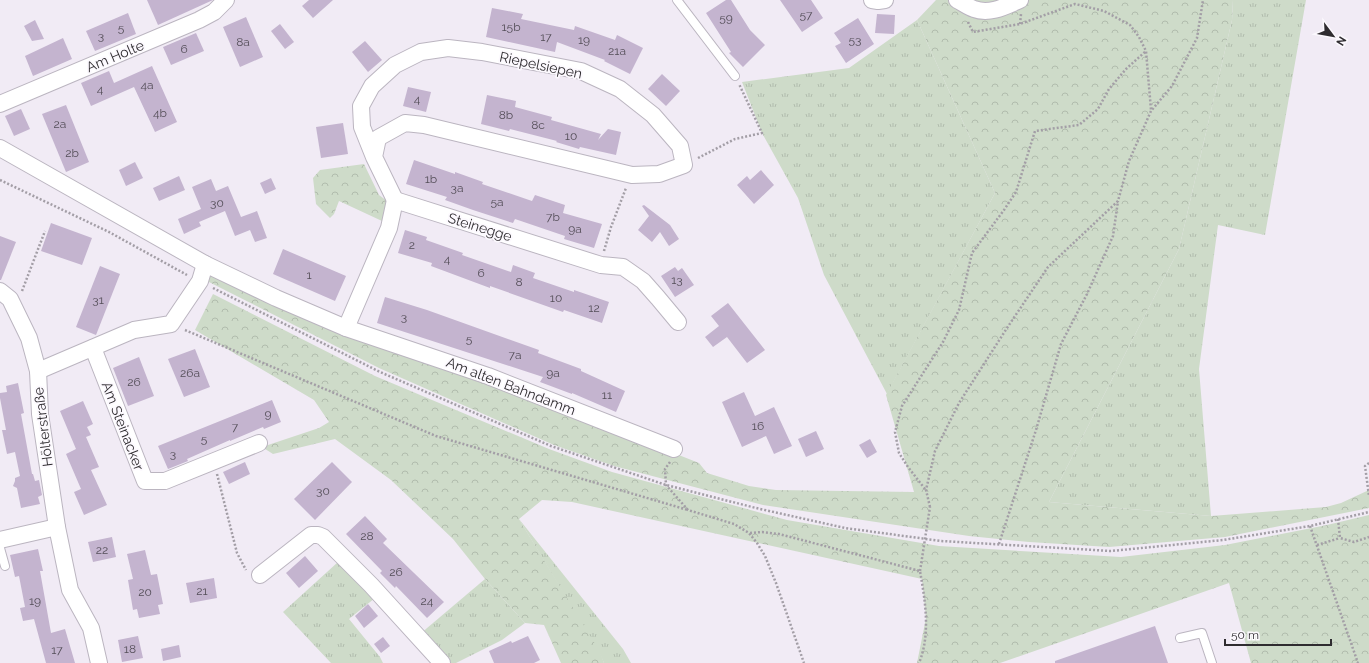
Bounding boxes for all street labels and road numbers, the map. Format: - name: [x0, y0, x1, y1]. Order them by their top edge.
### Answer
- street label: Am Holte: [84, 37, 146, 75]
- street label: Riepelsiepen: [498, 48, 584, 82]
- street label: Steinegge: [446, 210, 514, 244]
- street label: Am alten Bahndamm: [444, 354, 578, 418]
- street label: Am Steinacker: [99, 379, 147, 473]
- street label: Hölterstraße: [30, 386, 56, 468]

